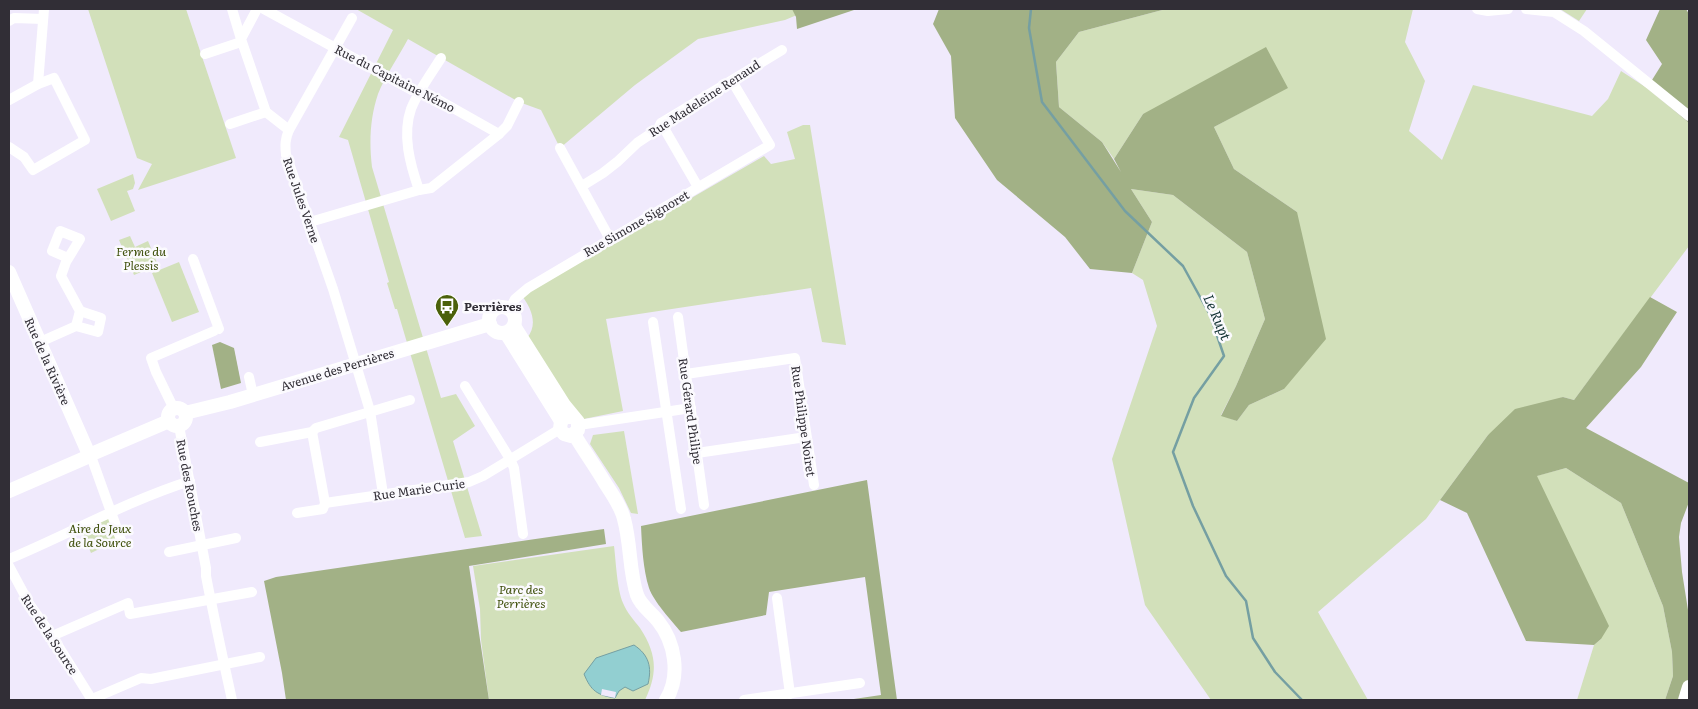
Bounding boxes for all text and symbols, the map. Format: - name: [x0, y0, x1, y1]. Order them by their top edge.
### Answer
- street label: Rue du Capitaine Némo: [332, 40, 458, 116]
- street label: Rue Madeleine Renaud: [645, 55, 764, 141]
- street label: Rue Jules Verne: [279, 155, 325, 245]
- street label: Rue Simone Signoret: [580, 185, 692, 261]
- park label: Ferme du Plessis: [116, 242, 167, 274]
- water label: Le Rupt: [1199, 291, 1237, 343]
- bus stop icon: Perrières: [434, 293, 460, 327]
- place label: Perrières: [464, 297, 521, 315]
- street label: Rue de la Rivière: [21, 314, 75, 408]
- street label: Avenue des Perrières: [278, 343, 396, 395]
- street label: Rue Gérard Philipe: [675, 356, 707, 466]
- street label: Rue Philippe Noiret: [787, 364, 821, 478]
- street label: Rue des Rouches: [172, 437, 208, 533]
- street label: Rue Marie Curie: [372, 474, 466, 504]
- park label: Aire de Jeux de la Source: [68, 519, 132, 551]
- park label: Parc des Perrières: [497, 580, 545, 612]
- street label: Rue de la Source: [17, 590, 83, 678]

